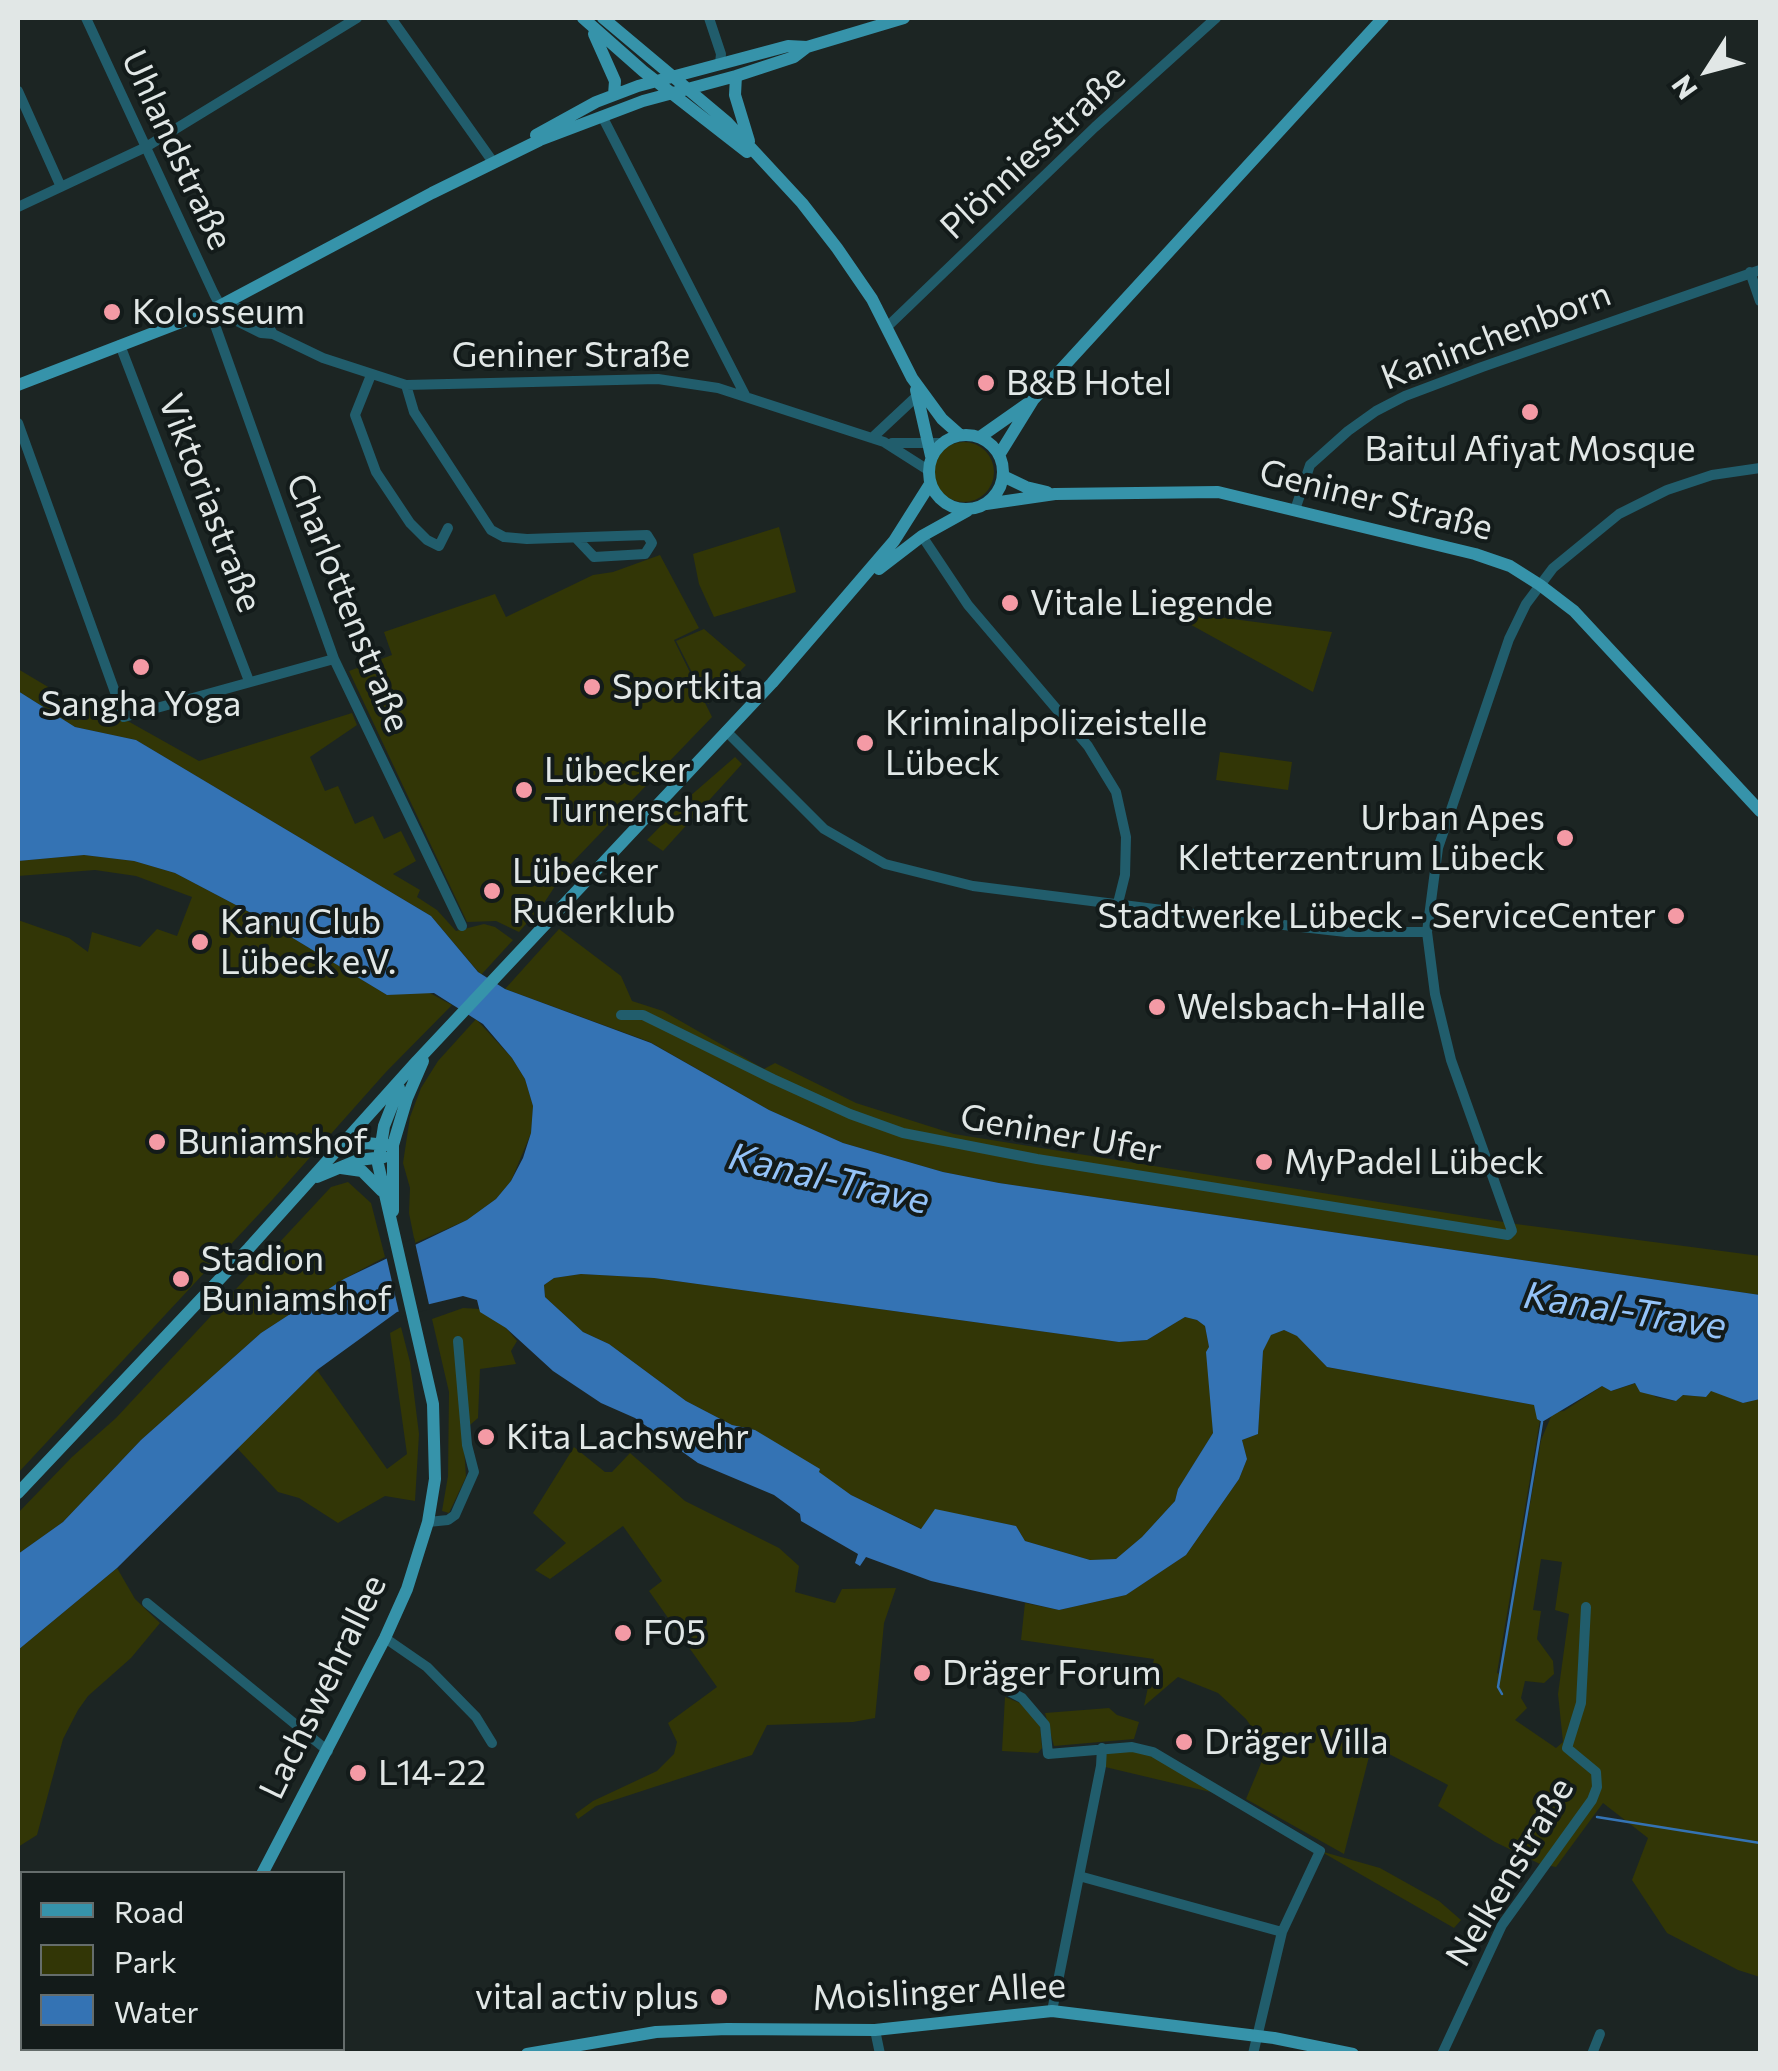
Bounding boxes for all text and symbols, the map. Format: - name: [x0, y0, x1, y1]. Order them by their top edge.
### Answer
- north arrow: [1658, 20, 1758, 120]
- street label: Uhlandstraße: [113, 44, 241, 256]
- street label: Plönniesstraße: [932, 56, 1134, 248]
- text: N: [1664, 69, 1704, 106]
- street label: Kaninchenborn: [1375, 273, 1617, 399]
- place label: Kolosseum: [132, 291, 305, 333]
- marker: Kolosseum: [101, 301, 123, 323]
- street label: Geniner Straße: [452, 334, 690, 376]
- place label: B&B Hotel: [1006, 362, 1172, 404]
- marker: B&B Hotel: [975, 372, 997, 394]
- street label: Viktoriastraße: [149, 388, 271, 618]
- marker: Baitul Afiyat Mosque: [1519, 401, 1541, 423]
- place label: Baitul Afiyat Mosque: [1364, 428, 1696, 470]
- street label: Geniner Straße: [1255, 451, 1497, 549]
- street label: Charlottenstraße: [277, 468, 419, 738]
- place label: Vitale Liegende: [1030, 582, 1273, 624]
- marker: Vitale Liegende: [999, 592, 1021, 614]
- marker: Sangha Yoga: [130, 656, 152, 678]
- place label: Sportkita: [612, 666, 763, 708]
- marker: Sportkita: [581, 676, 603, 698]
- place label: Sangha Yoga: [41, 683, 241, 725]
- place label: Kriminalpolizeistelle Lübeck: [885, 702, 1207, 784]
- marker: Kriminalpolizeistelle Lübeck: [854, 732, 876, 754]
- place label: Lübecker Turnerschaft: [544, 749, 749, 831]
- marker: Lübecker Turnerschaft: [513, 779, 535, 801]
- place label: Urban Apes Kletterzentrum Lübeck: [1178, 797, 1545, 879]
- marker: Urban Apes Kletterzentrum Lübeck: [1554, 827, 1576, 849]
- place label: Lübecker Ruderklub: [512, 850, 676, 932]
- marker: Lübecker Ruderklub: [481, 880, 503, 902]
- place label: Stadtwerke Lübeck - ServiceCenter: [1097, 895, 1656, 937]
- place label: Kanu Club Lübeck e.V.: [220, 901, 396, 983]
- marker: Stadtwerke Lübeck - ServiceCenter: [1665, 905, 1687, 927]
- marker: Kanu Club Lübeck e.V.: [189, 931, 211, 953]
- place label: Welsbach-Halle: [1177, 986, 1425, 1028]
- marker: Welsbach-Halle: [1146, 996, 1168, 1018]
- street label: Geniner Ufer: [957, 1096, 1165, 1172]
- place label: Buniamshof: [177, 1121, 367, 1163]
- marker: Buniamshof: [146, 1131, 168, 1153]
- water label: Kanal-Trave: [724, 1134, 934, 1224]
- place label: MyPadel Lübeck: [1284, 1141, 1544, 1183]
- marker: MyPadel Lübeck: [1253, 1151, 1275, 1173]
- place label: Stadion Buniamshof: [201, 1238, 391, 1320]
- marker: Stadion Buniamshof: [170, 1268, 192, 1290]
- water label: Kanal-Trave: [1521, 1273, 1729, 1349]
- place label: Kita Lachswehr: [506, 1416, 749, 1458]
- marker: Kita Lachswehr: [475, 1426, 497, 1448]
- street label: Lachswehrallee: [251, 1568, 395, 1806]
- place label: F05: [643, 1612, 706, 1654]
- marker: F05: [612, 1622, 634, 1644]
- place label: Dräger Forum: [942, 1652, 1162, 1694]
- marker: Dräger Forum: [911, 1662, 933, 1684]
- place label: Dräger Villa: [1204, 1721, 1388, 1763]
- marker: Dräger Villa: [1173, 1731, 1195, 1753]
- place label: L14-22: [378, 1752, 486, 1794]
- marker: L14-22: [347, 1762, 369, 1784]
- street label: Nelkenstraße: [1437, 1770, 1583, 1974]
- legend: [20, 1871, 345, 2051]
- text: Road: [114, 1892, 184, 1929]
- text: Park: [114, 1942, 177, 1979]
- street label: Moislinger Allee: [811, 1964, 1067, 2020]
- place label: vital activ plus: [475, 1976, 699, 2018]
- marker: vital activ plus: [708, 1986, 730, 2008]
- text: Water: [114, 1992, 199, 2029]

